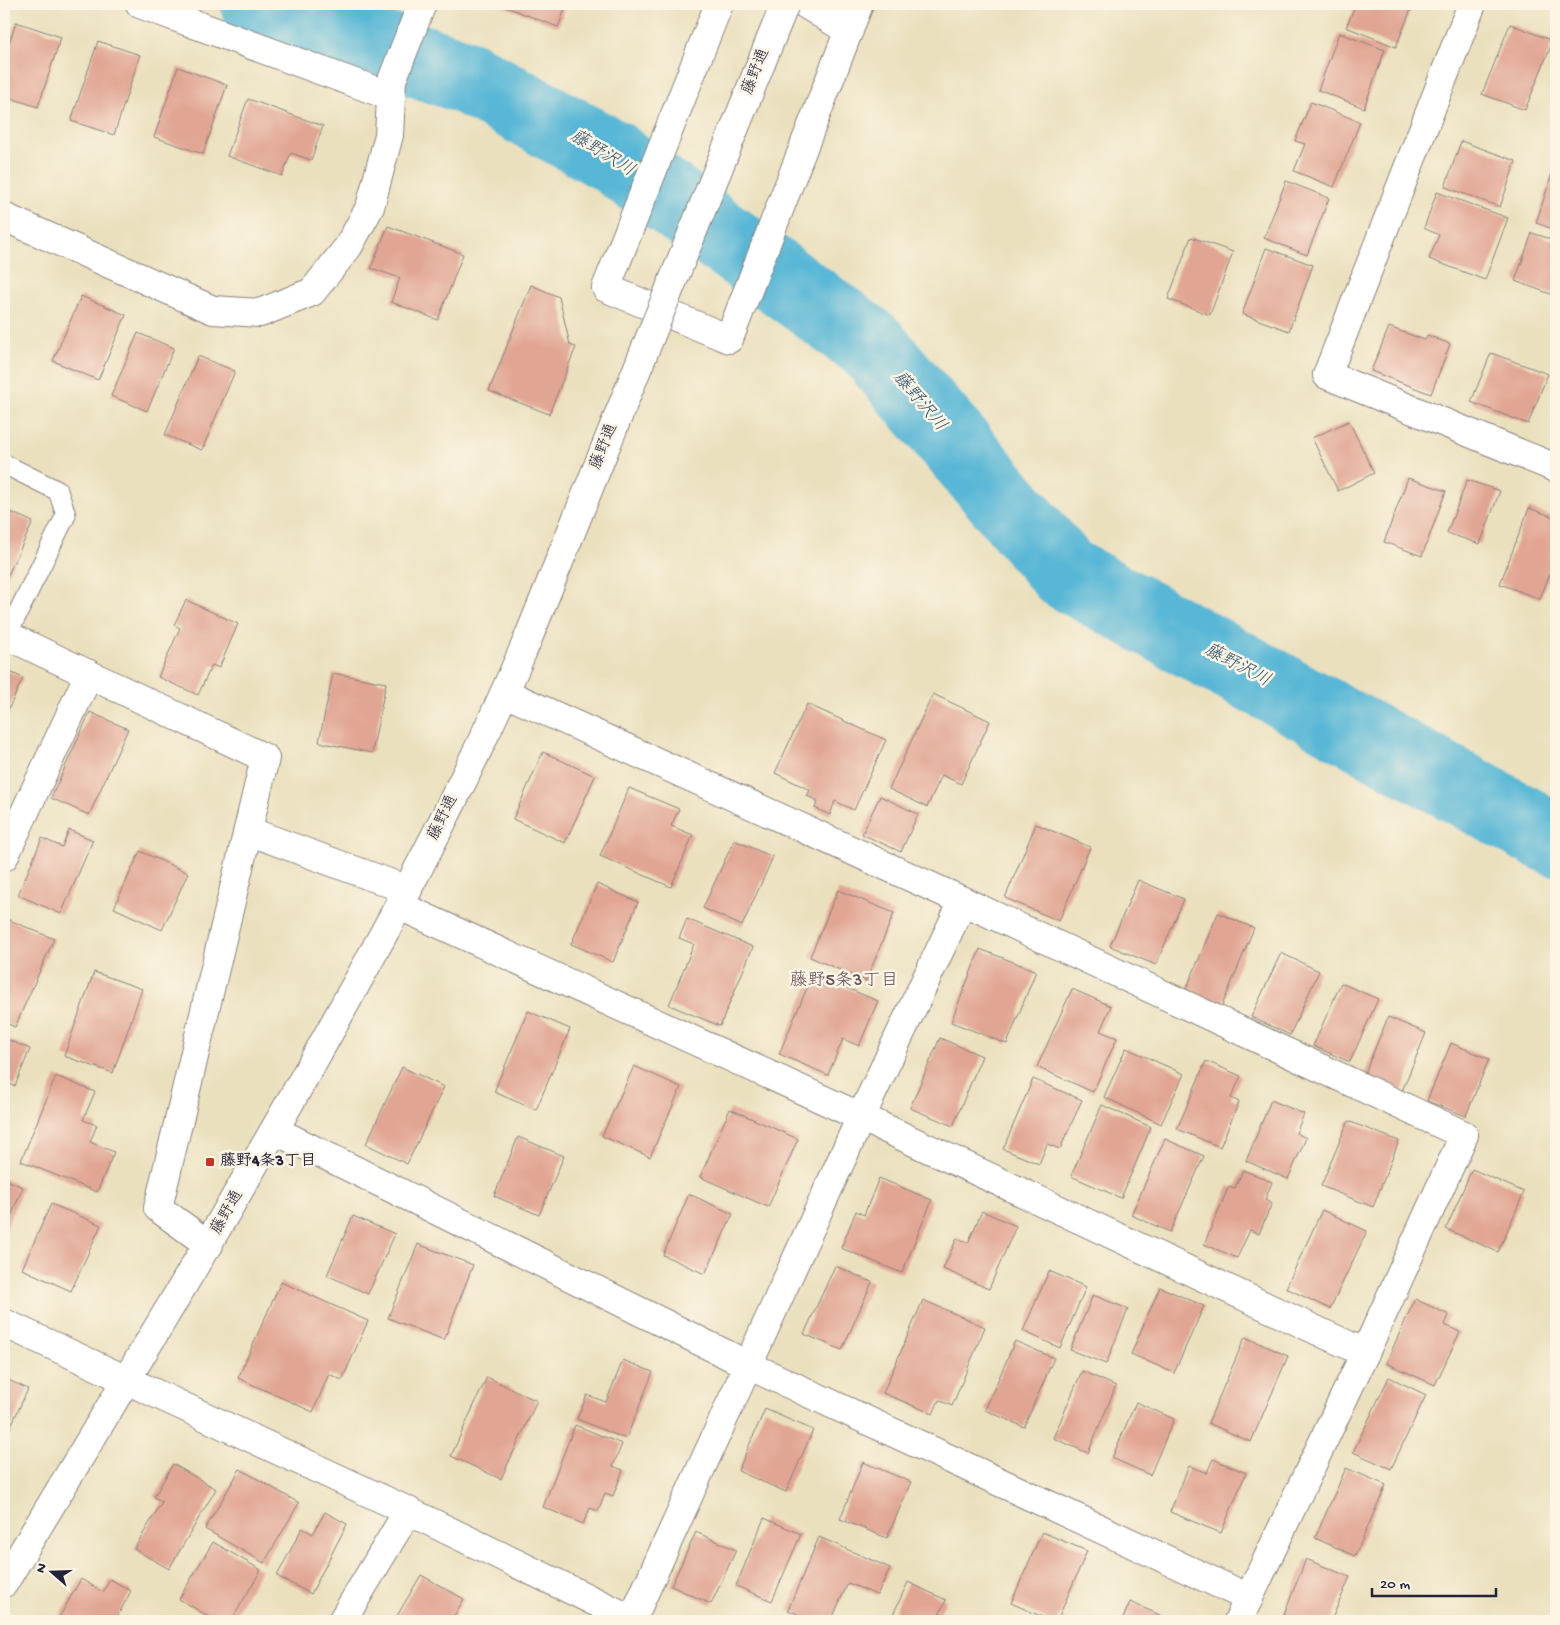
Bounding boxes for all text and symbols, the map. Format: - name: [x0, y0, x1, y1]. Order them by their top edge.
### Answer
- street label: 藤野通: [738, 46, 775, 98]
- water label: 藤野沢川: [566, 125, 639, 182]
- water label: 藤野沢川: [888, 367, 951, 436]
- street label: 藤野通: [586, 421, 623, 473]
- water label: 藤野沢川: [1200, 639, 1274, 692]
- street label: 藤野通: [424, 792, 463, 844]
- district label: 藤野5条3丁目: [790, 970, 898, 992]
- place label: 藤野4条3丁目: [220, 1151, 316, 1172]
- marker: 藤野4条3丁目: [204, 1156, 216, 1168]
- street label: 藤野通: [207, 1187, 248, 1239]
- north arrow: [28, 1548, 78, 1598]
- text: N: [33, 1561, 52, 1576]
- scale bar: [1372, 1565, 1496, 1597]
- text: 20 m: [1380, 1576, 1410, 1594]

